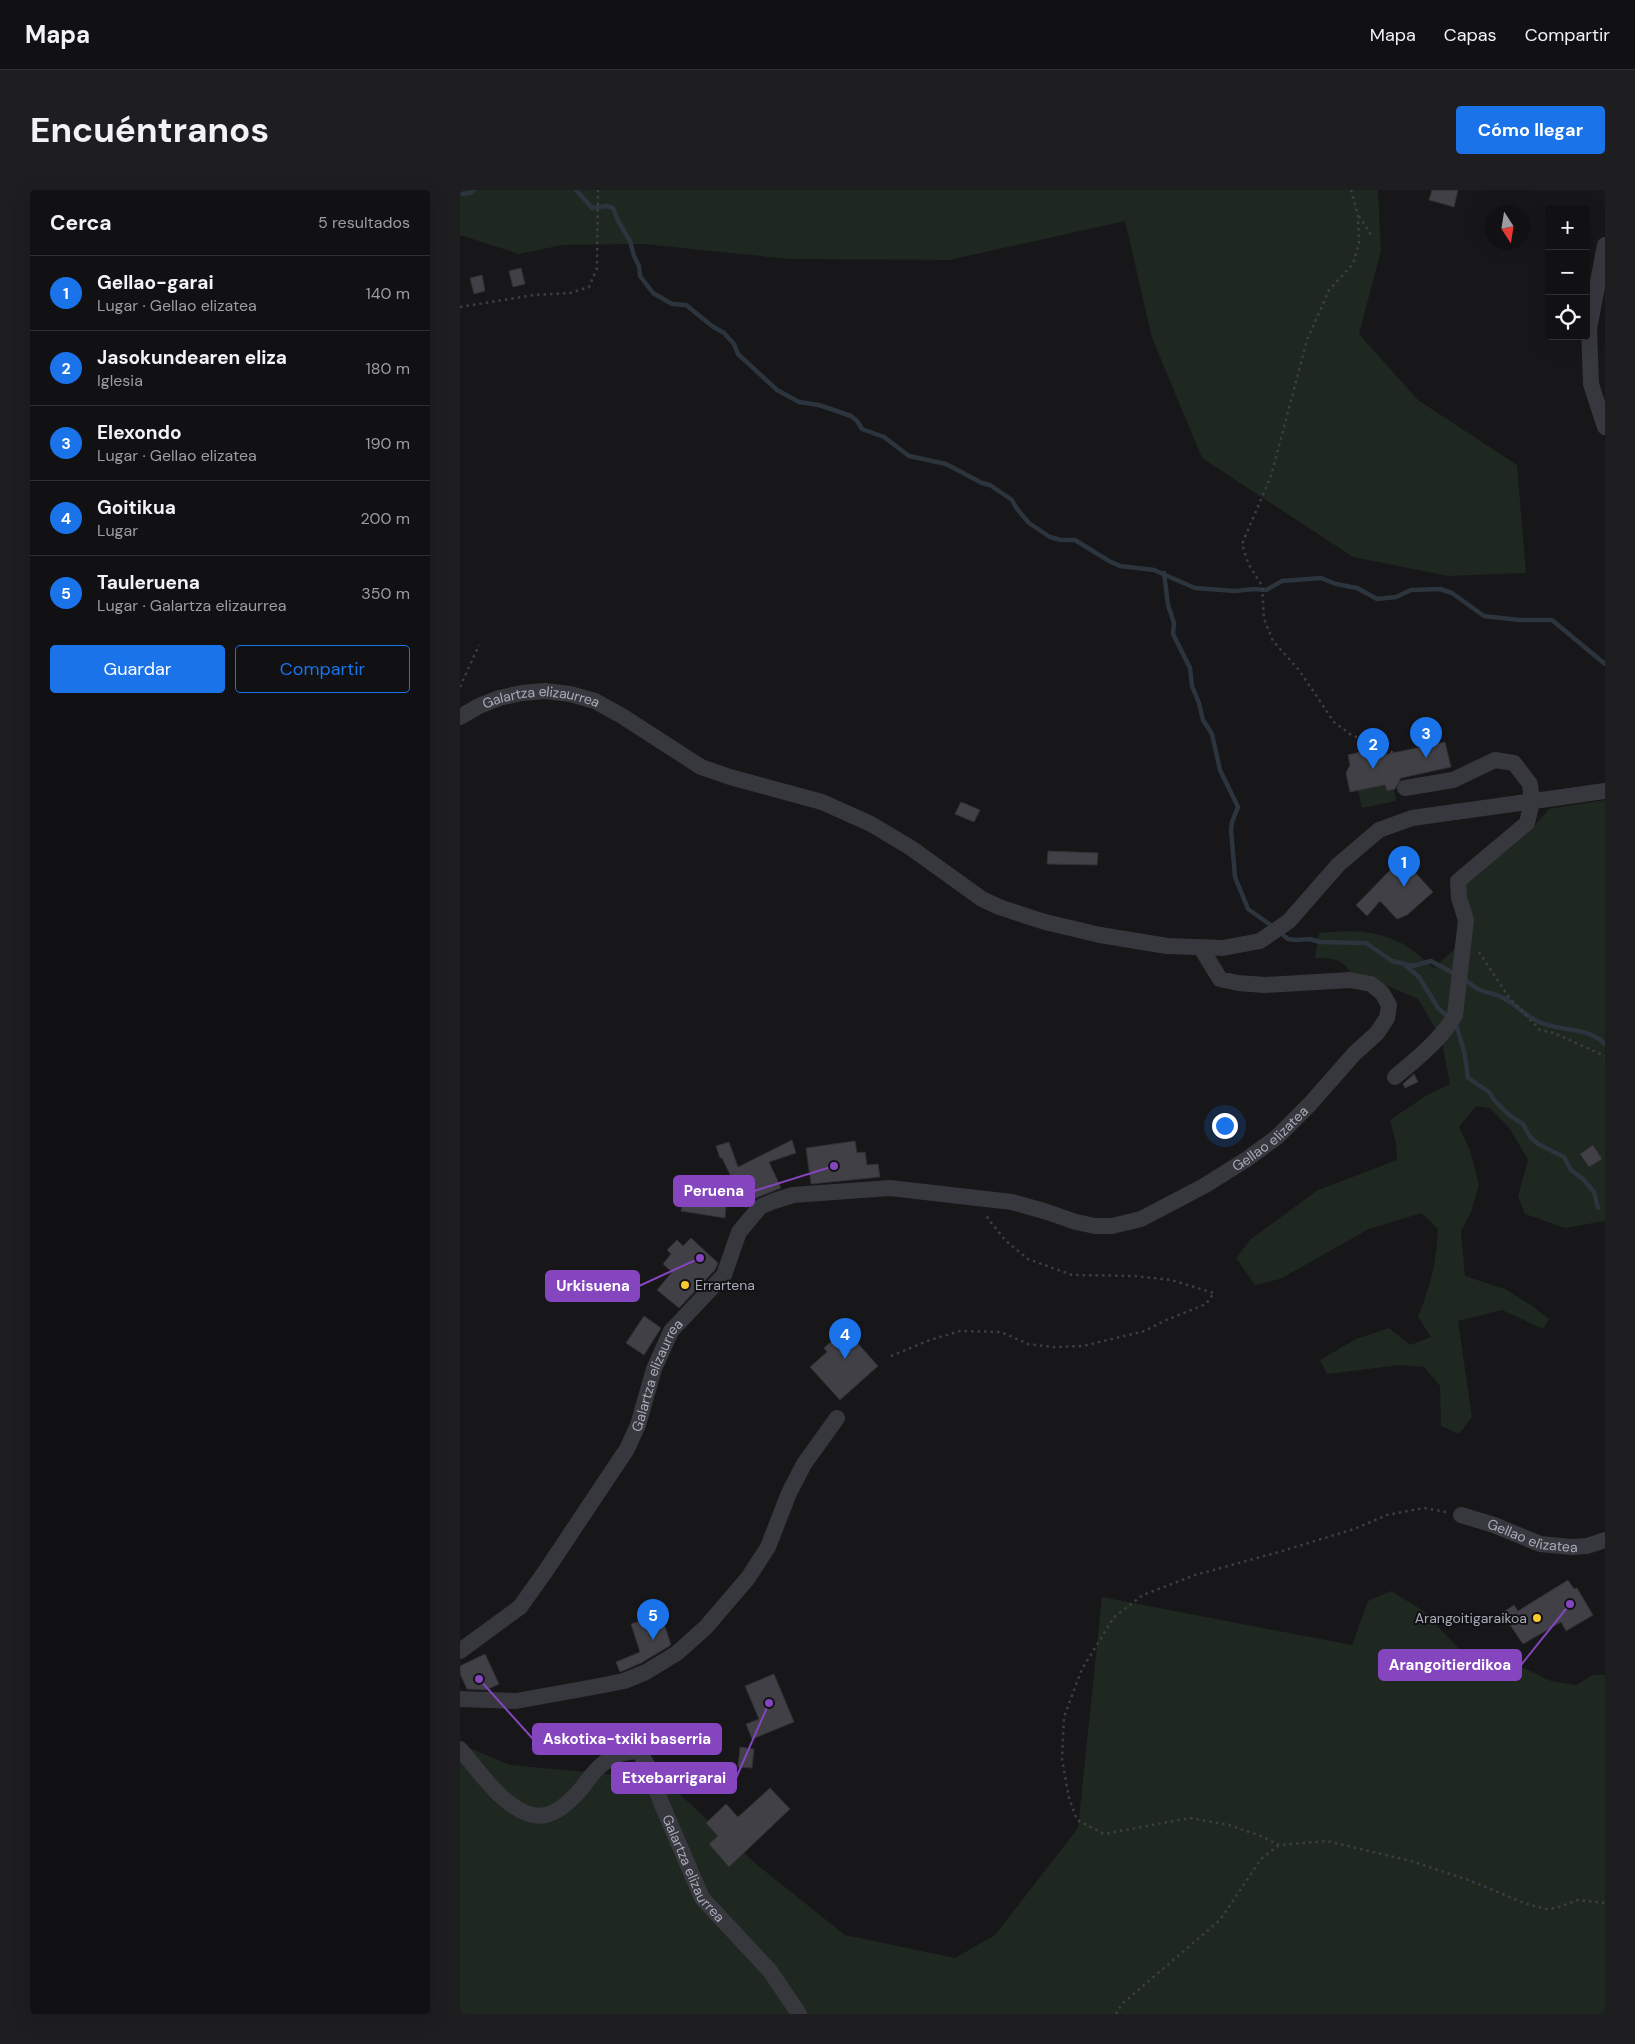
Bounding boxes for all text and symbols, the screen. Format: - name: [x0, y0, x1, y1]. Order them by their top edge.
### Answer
- text: Mapa: [25, 19, 90, 50]
- text: Mapa: [1370, 23, 1416, 47]
- text: Capas: [1444, 23, 1497, 47]
- text: Compartir: [1525, 23, 1610, 47]
- button: Cómo llegar: [1456, 106, 1605, 154]
- text: Encuéntranos: [30, 107, 269, 153]
- north arrow: [1485, 205, 1530, 250]
- map controls: [1545, 205, 1590, 340]
- button: +: [1545, 205, 1590, 250]
- text: Cerca: [50, 209, 112, 237]
- text: 5 resultados: [318, 212, 410, 233]
- button: −: [1545, 250, 1590, 295]
- text: Gellao-garai: [97, 270, 214, 295]
- text: 1: [63, 283, 69, 304]
- text: 140 m: [366, 283, 410, 304]
- text: Lugar · Gellao elizatea: [97, 295, 257, 316]
- button: locate: [1545, 295, 1590, 340]
- text: Jasokundearen eliza: [97, 345, 287, 370]
- text: 2: [61, 358, 71, 379]
- text: 180 m: [366, 358, 410, 379]
- text: Iglesia: [97, 370, 143, 391]
- text: Elexondo: [97, 420, 182, 445]
- text: 3: [61, 433, 71, 454]
- text: 190 m: [366, 433, 410, 454]
- text: Lugar · Gellao elizatea: [97, 445, 257, 466]
- text: Goitikua: [97, 495, 176, 520]
- text: 4: [61, 508, 71, 529]
- text: 200 m: [361, 508, 410, 529]
- text: Lugar: [97, 520, 138, 541]
- text: Tauleruena: [97, 570, 200, 595]
- text: 5: [61, 583, 71, 604]
- text: 350 m: [361, 583, 410, 604]
- text: Lugar · Galartza elizaurrea: [97, 595, 286, 616]
- button: Guardar: [50, 645, 225, 693]
- button: Compartir: [235, 645, 410, 693]
- street label: Galartza elizaurrea: [480, 682, 603, 713]
- pin: 3: [1410, 717, 1442, 758]
- pin: 2: [1357, 728, 1389, 769]
- pin: 1: [1388, 846, 1420, 887]
- street label: Gellao elizatea: [1229, 1102, 1312, 1175]
- your location: [1212, 1113, 1238, 1139]
- callout: Peruena: [674, 1176, 754, 1206]
- text: Peruena: [684, 1181, 744, 1201]
- callout: Urkisuena: [546, 1271, 639, 1301]
- text: Urkisuena: [556, 1276, 630, 1296]
- place label: Errartena: [695, 1276, 755, 1294]
- marker: Errartena: [679, 1279, 691, 1291]
- street label: Galartza elizaurrea: [627, 1315, 687, 1435]
- pin: 4: [829, 1318, 861, 1359]
- street label: Gellao elizatea: [1485, 1515, 1578, 1556]
- pin: 5: [637, 1599, 669, 1640]
- place label: Arangoitigaraikoa: [1415, 1609, 1527, 1627]
- marker: Arangoitigaraikoa: [1531, 1612, 1543, 1624]
- callout: Arangoitierdikoa: [1379, 1650, 1521, 1680]
- text: Arangoitierdikoa: [1389, 1655, 1511, 1675]
- callout: Askotixa-txiki baserria: [533, 1724, 721, 1754]
- text: Askotixa-txiki baserria: [543, 1729, 711, 1749]
- callout: Etxebarrigarai: [612, 1763, 736, 1793]
- text: Etxebarrigarai: [622, 1768, 726, 1788]
- street label: Galartza elizaurrea: [658, 1812, 729, 1926]

